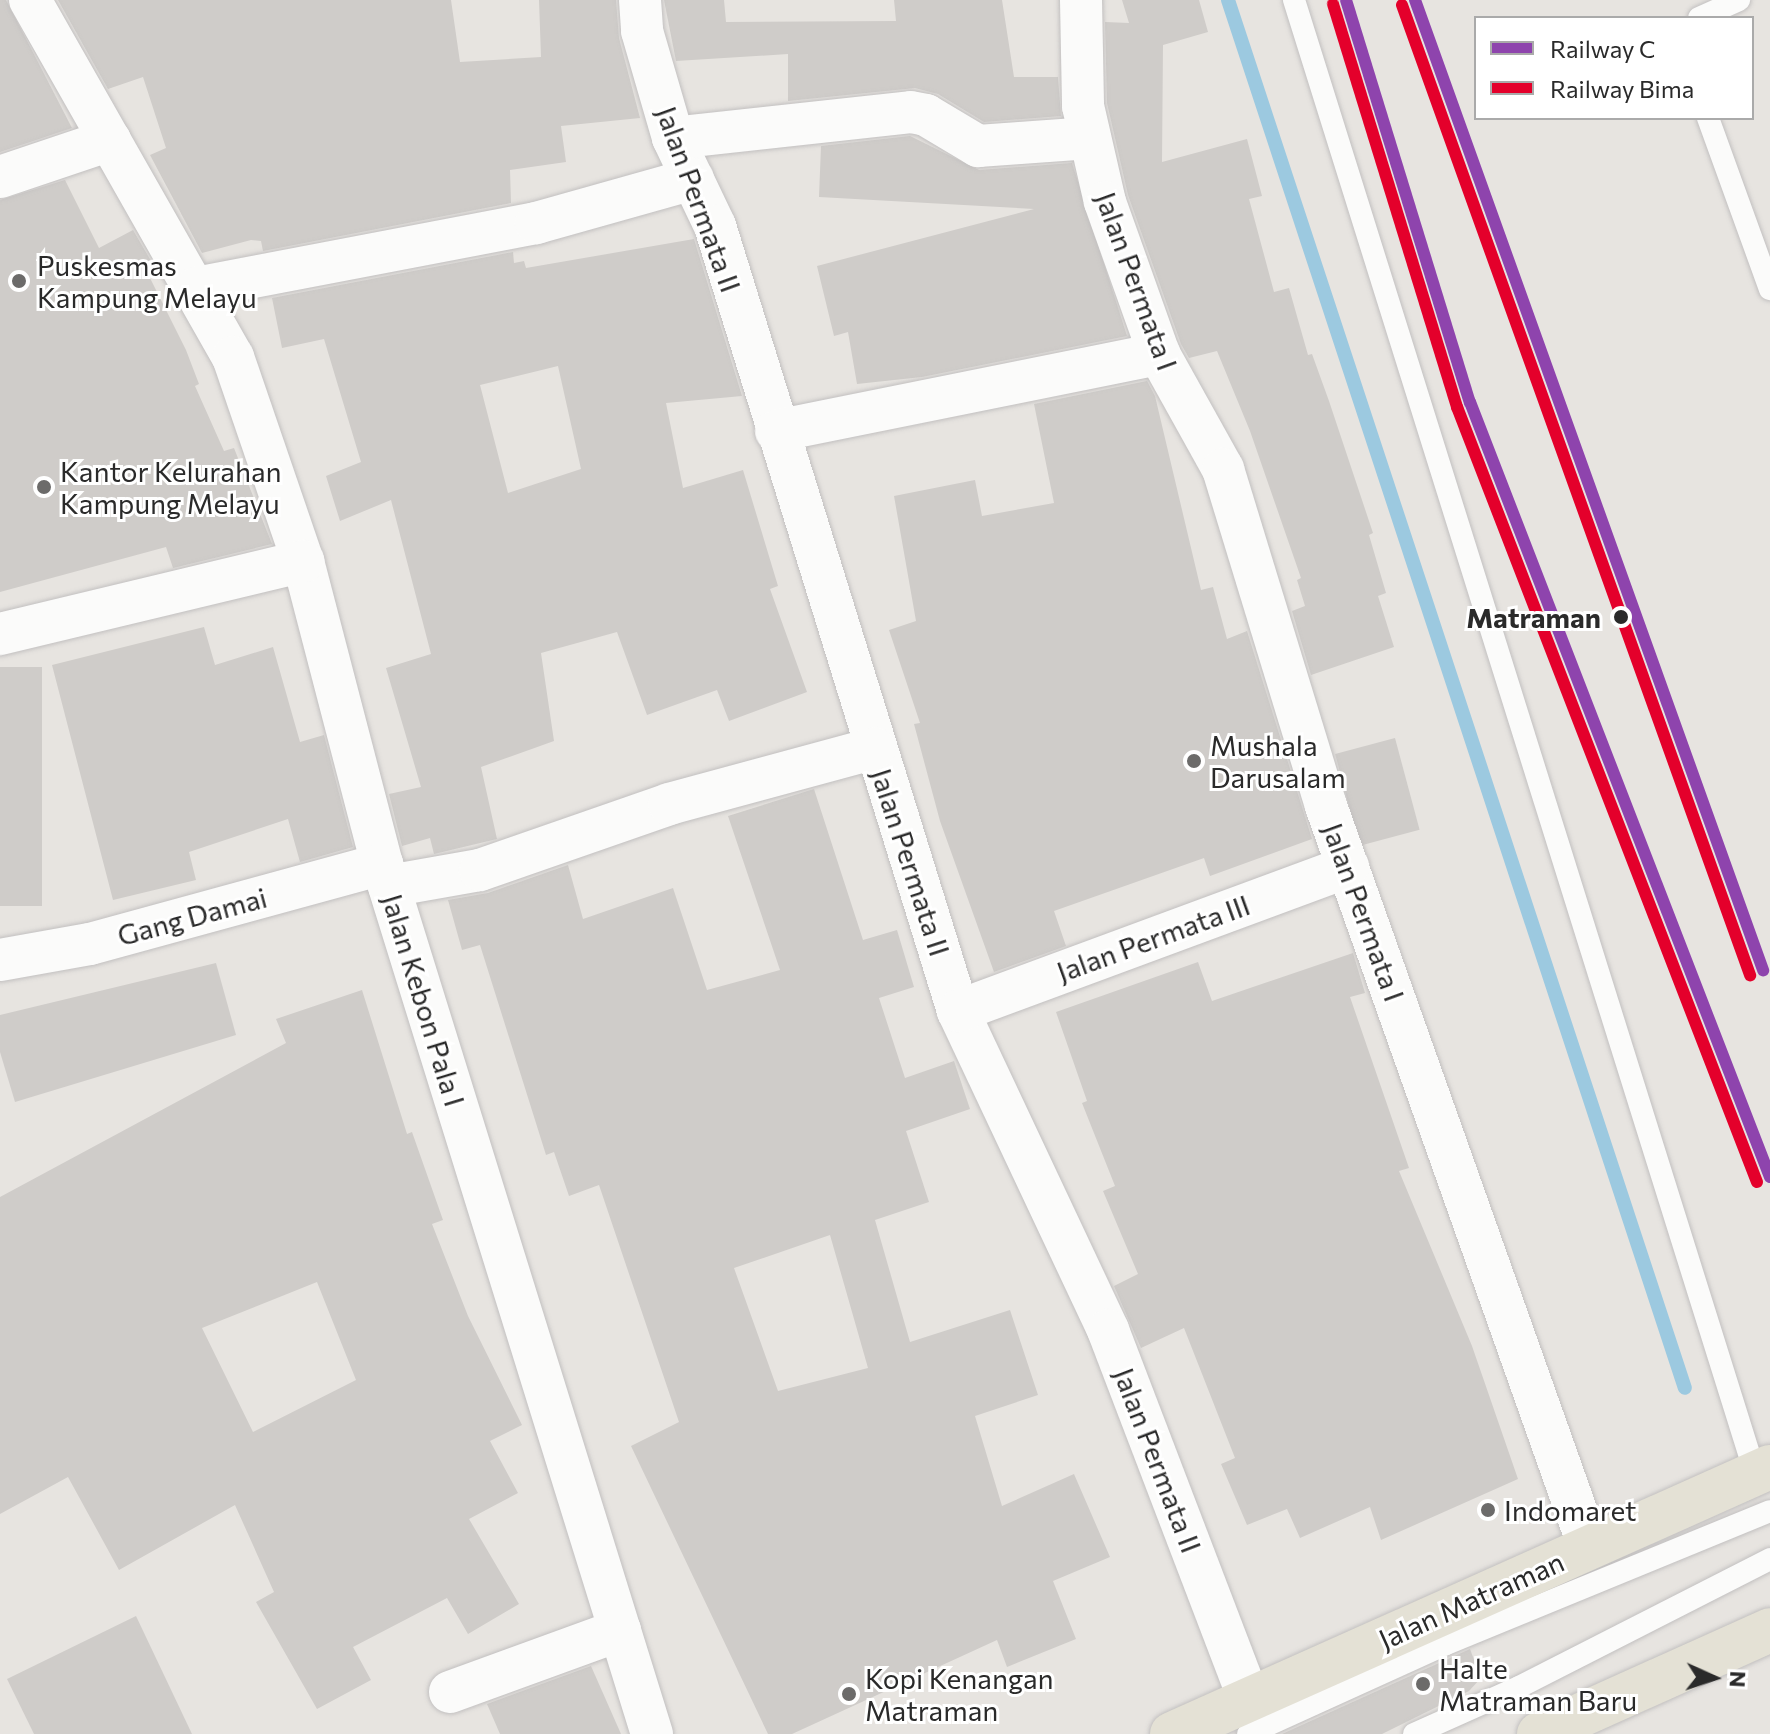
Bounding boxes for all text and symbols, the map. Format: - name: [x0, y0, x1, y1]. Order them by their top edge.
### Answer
- legend: [1474, 16, 1754, 120]
- text: Railway C: [1550, 34, 1656, 63]
- text: Railway Bima: [1550, 74, 1694, 103]
- street label: Jalan Permata II: [650, 102, 748, 296]
- street label: Jalan Permata I: [1089, 187, 1185, 375]
- place label: Puskesmas Kampung Melayu: [37, 248, 257, 314]
- marker: Puskesmas Kampung Melayu: [8, 270, 30, 292]
- place label: Kantor Kelurahan Kampung Melayu: [60, 454, 282, 520]
- marker: Kantor Kelurahan Kampung Melayu: [35, 478, 53, 496]
- place label: Matraman: [1466, 600, 1601, 634]
- marker: Matraman: [1608, 604, 1634, 630]
- place label: Mushala Darusalam: [1210, 728, 1346, 794]
- marker: Mushala Darusalam: [1185, 752, 1203, 770]
- street label: Jalan Permata II: [865, 764, 957, 960]
- street label: Jalan Permata I: [1316, 818, 1412, 1006]
- street label: Gang Damai: [114, 880, 270, 952]
- street label: Jalan Permata III: [1052, 887, 1254, 989]
- street label: Jalan Kebon Pala I: [376, 890, 472, 1110]
- street label: Jalan Permata II: [1107, 1363, 1209, 1557]
- place label: Indomaret: [1504, 1493, 1637, 1527]
- marker: Indomaret: [1479, 1501, 1497, 1519]
- street label: Jalan Matraman: [1373, 1544, 1569, 1656]
- north arrow: [1674, 1638, 1754, 1718]
- place label: Halte Matraman Baru: [1439, 1651, 1637, 1717]
- place label: Kopi Kenangan Matraman: [865, 1661, 1054, 1727]
- text: N: [1725, 1670, 1752, 1688]
- marker: Halte Matraman Baru: [1414, 1675, 1432, 1693]
- marker: Kopi Kenangan Matraman: [840, 1685, 858, 1703]

